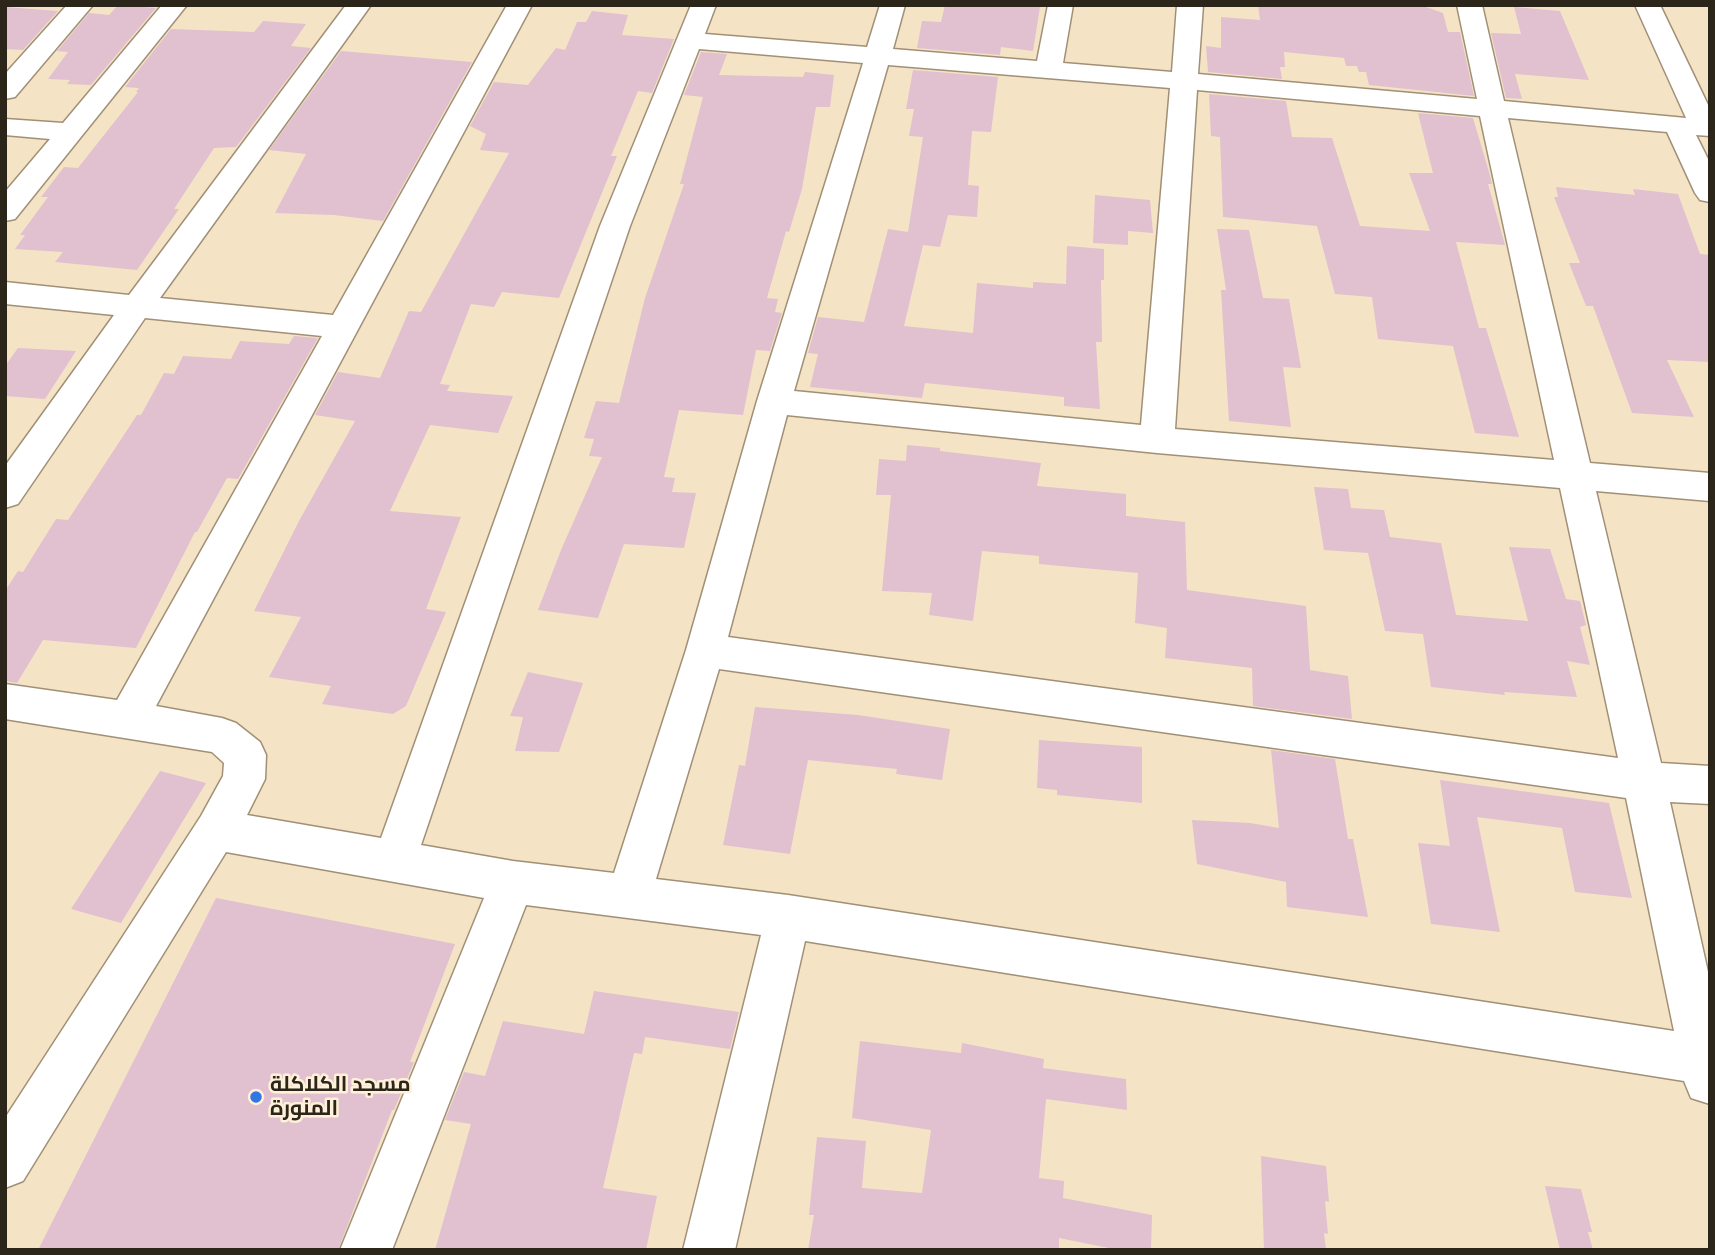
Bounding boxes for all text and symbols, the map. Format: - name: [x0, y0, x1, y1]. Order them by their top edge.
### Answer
- place label: مسجد الكلاكلة المنورة: [270, 1072, 411, 1122]
- marker: مسجد الكلاكلة المنورة: [248, 1089, 264, 1105]

